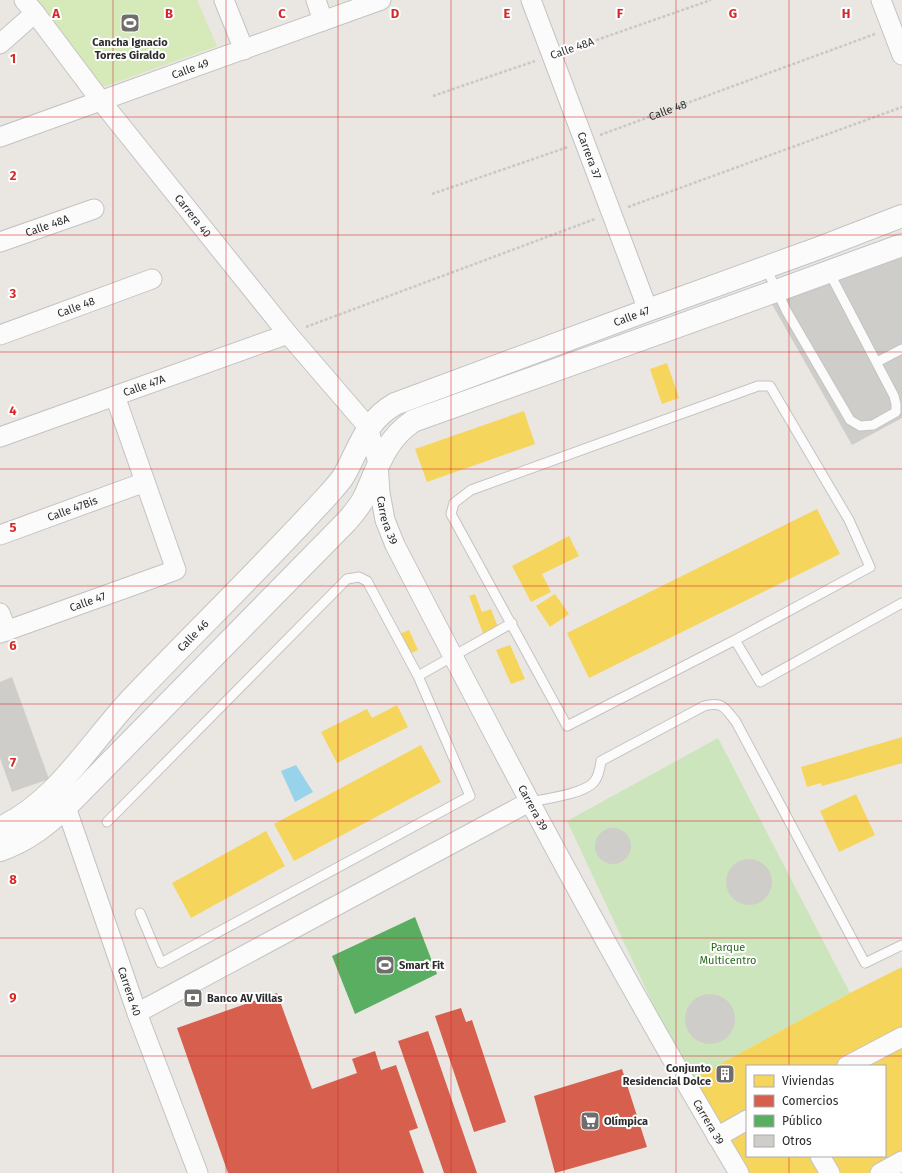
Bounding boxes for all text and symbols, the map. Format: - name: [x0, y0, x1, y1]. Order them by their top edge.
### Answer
- text: A: [51, 6, 60, 21]
- text: B: [165, 6, 173, 21]
- text: C: [278, 6, 286, 21]
- text: D: [391, 6, 400, 21]
- text: E: [504, 6, 511, 21]
- text: F: [617, 6, 624, 21]
- text: G: [729, 6, 737, 21]
- text: H: [842, 6, 850, 21]
- sports icon: Cancha Ignacio Torres Giraldo: [119, 12, 141, 34]
- street label: Calle 48A: [549, 35, 596, 62]
- place label: Cancha Ignacio Torres Giraldo: [92, 36, 168, 62]
- text: 1: [10, 51, 16, 66]
- street label: Calle 49: [170, 56, 211, 82]
- street label: Calle 48: [647, 98, 688, 124]
- street label: Carrera 37: [574, 130, 604, 181]
- text: 2: [10, 168, 17, 183]
- street label: Carrera 40: [172, 192, 214, 240]
- street label: Calle 48A: [24, 212, 72, 240]
- text: 3: [9, 286, 17, 301]
- street label: Calle 48: [56, 295, 97, 320]
- street label: Calle 47: [612, 304, 652, 329]
- street label: Calle 47A: [121, 372, 168, 399]
- text: 4: [9, 403, 17, 418]
- street label: Calle 47Bis: [46, 494, 99, 524]
- street label: Carrera 39: [374, 495, 400, 547]
- text: 5: [10, 520, 17, 535]
- street label: Calle 47: [68, 590, 108, 615]
- street label: Calle 46: [175, 617, 212, 654]
- text: 6: [9, 638, 17, 653]
- text: 7: [10, 755, 16, 770]
- street label: Carrera 39: [515, 783, 550, 833]
- text: 8: [9, 872, 17, 887]
- park label: Parque Multicentro: [699, 941, 757, 967]
- sports icon: Smart Fit: [374, 954, 396, 976]
- place label: Smart Fit: [399, 959, 445, 972]
- street label: Carrera 40: [115, 965, 144, 1018]
- bank icon: Banco AV Villas: [182, 987, 204, 1009]
- text: 9: [9, 990, 17, 1005]
- place label: Banco AV Villas: [207, 992, 283, 1005]
- place label: Conjunto Residencial Dolce: [623, 1062, 712, 1088]
- building icon: Conjunto Residencial Dolce: [714, 1063, 736, 1085]
- legend: [746, 1065, 886, 1157]
- text: Viviendas: [782, 1074, 835, 1088]
- text: Comercios: [782, 1094, 839, 1108]
- street label: Carrera 39: [690, 1097, 727, 1147]
- supermarket icon: Olímpica: [579, 1110, 601, 1132]
- text: Público: [782, 1114, 822, 1128]
- place label: Olímpica: [604, 1115, 648, 1128]
- text: Otros: [782, 1134, 812, 1148]

